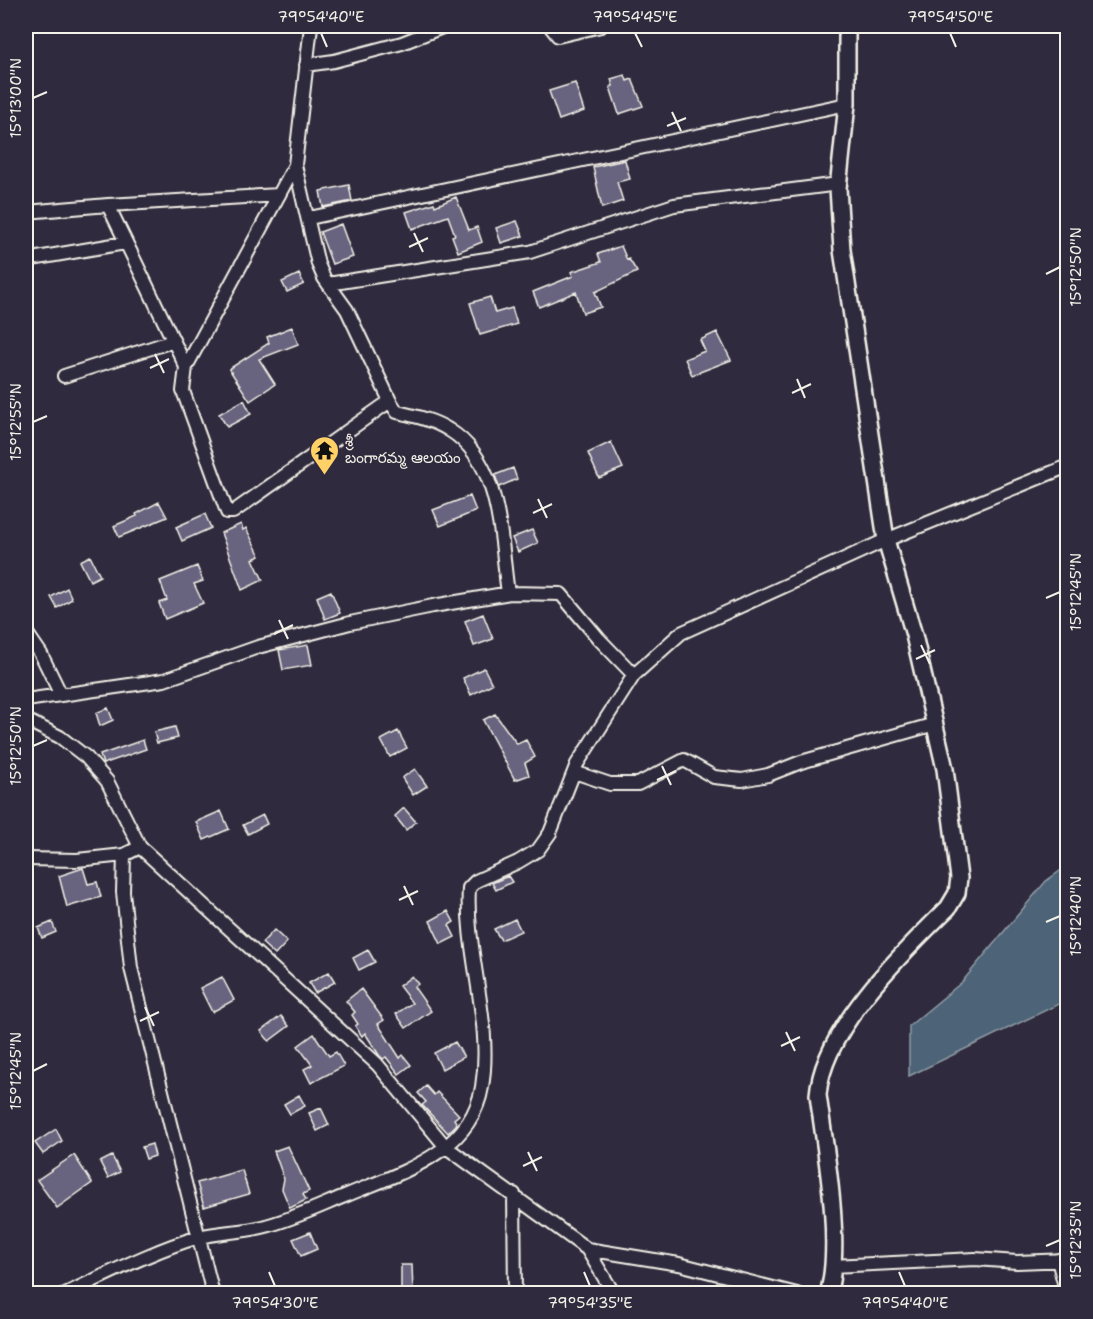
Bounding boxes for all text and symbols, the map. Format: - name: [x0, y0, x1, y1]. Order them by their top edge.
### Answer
- text: 79°54'40"E: [278, 7, 364, 27]
- text: 79°54'45"E: [593, 7, 678, 27]
- text: 79°54'50"E: [907, 7, 993, 27]
- text: 15°13'00"N: [6, 58, 26, 138]
- text: 15°12'50"N: [1066, 227, 1086, 307]
- text: 15°12'55"N: [6, 383, 26, 461]
- place label: శ్రీ బంగారమ్మ ఆలయం: [345, 431, 461, 469]
- temple icon: శ్రీ బంగారమ్మ ఆలయం: [308, 434, 340, 476]
- text: 15°12'45"N: [1066, 553, 1086, 631]
- text: 15°12'50"N: [6, 706, 26, 786]
- text: 15°12'40"N: [1066, 876, 1086, 956]
- text: 15°12'45"N: [6, 1032, 26, 1110]
- text: 15°12'35"N: [1066, 1201, 1086, 1279]
- text: 79°54'30"E: [232, 1293, 318, 1313]
- text: 79°54'35"E: [547, 1293, 633, 1313]
- text: 79°54'40"E: [862, 1293, 948, 1313]

